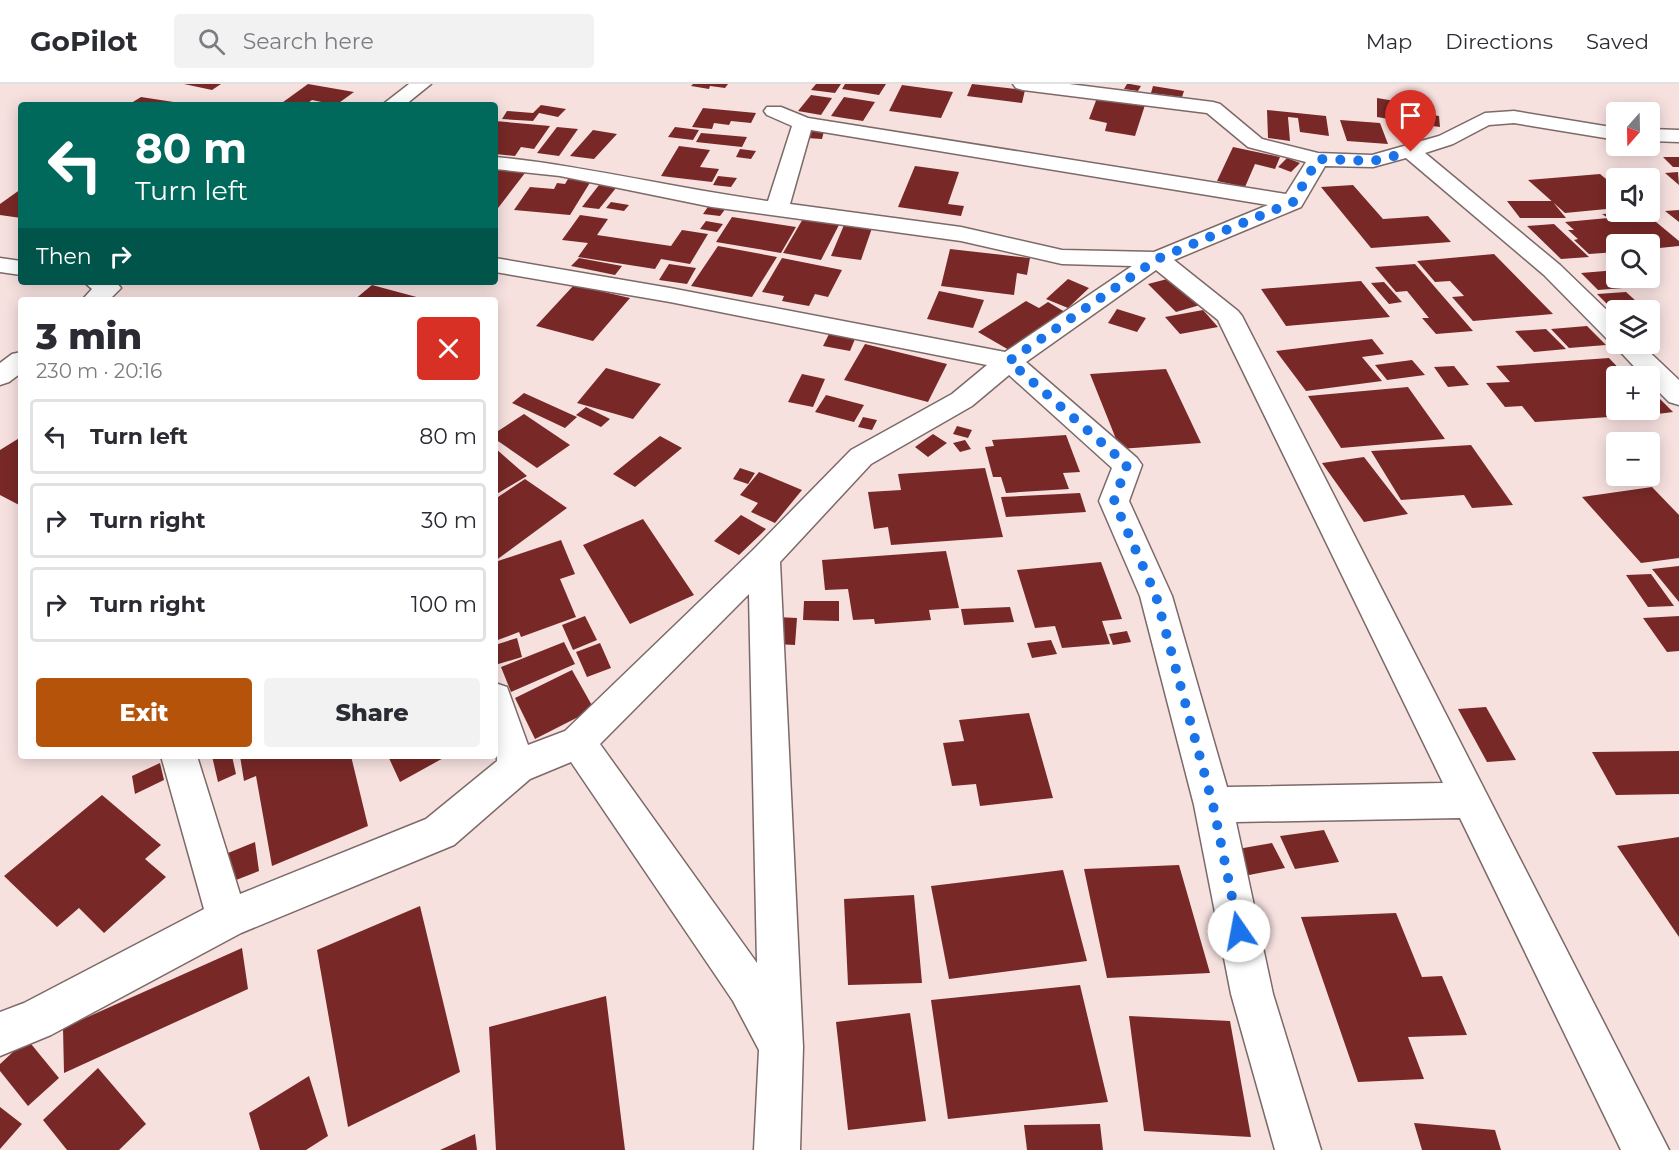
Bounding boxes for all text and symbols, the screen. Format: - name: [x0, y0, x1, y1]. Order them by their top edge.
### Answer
- search box: [174, 14, 594, 68]
- text: GoPilot: [30, 24, 138, 58]
- icon: search: [195, 25, 228, 58]
- text: Search here: [243, 28, 374, 55]
- text: Map: [1366, 29, 1412, 54]
- text: Directions: [1445, 29, 1553, 54]
- text: Saved: [1586, 29, 1649, 54]
- pin: [1385, 90, 1436, 152]
- icon: arrive: [1394, 99, 1427, 132]
- north arrow: [1606, 102, 1660, 156]
- map controls: [1606, 102, 1660, 486]
- text: 80 m: [135, 122, 247, 174]
- icon: left: [36, 126, 114, 204]
- button: sound: [1606, 168, 1660, 222]
- text: Turn left: [135, 174, 248, 207]
- button: search: [1606, 234, 1660, 288]
- icon: right: [104, 240, 137, 273]
- text: Then: [36, 243, 92, 270]
- button: layers: [1606, 300, 1660, 354]
- text: 3 min: [36, 314, 142, 358]
- button: close: [417, 317, 480, 380]
- text: 230 m · 20:16: [36, 359, 162, 383]
- button: +: [1606, 366, 1660, 420]
- icon: left: [39, 420, 72, 453]
- text: Turn left: [90, 423, 188, 450]
- text: 80 m: [419, 423, 477, 450]
- button: −: [1606, 432, 1660, 486]
- icon: right: [39, 504, 72, 537]
- text: Turn right: [90, 507, 205, 534]
- text: 30 m: [421, 507, 477, 534]
- icon: right: [39, 588, 72, 621]
- text: Turn right: [90, 591, 205, 618]
- text: 100 m: [411, 591, 477, 618]
- button: Exit: [36, 678, 252, 747]
- button: Share: [264, 678, 480, 747]
- position arrow: [1207, 899, 1271, 963]

